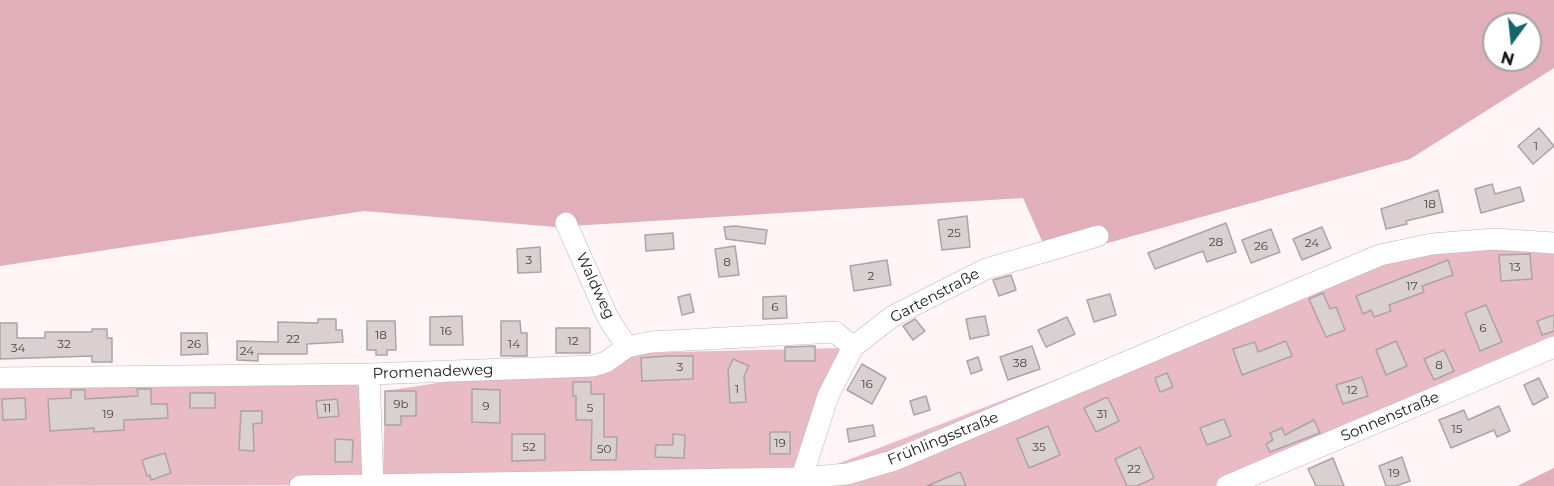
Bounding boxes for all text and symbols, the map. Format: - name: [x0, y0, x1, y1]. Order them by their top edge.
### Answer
- north arrow: [1482, 12, 1542, 72]
- text: N: [1499, 47, 1516, 69]
- house number: 1: [1534, 139, 1538, 153]
- house number: 18: [1424, 197, 1436, 211]
- house number: 25: [947, 226, 961, 240]
- house number: 28: [1209, 235, 1223, 249]
- house number: 24: [1305, 236, 1319, 250]
- house number: 26: [1254, 239, 1268, 253]
- street label: Waldweg: [572, 250, 618, 322]
- house number: 3: [526, 253, 532, 267]
- house number: 8: [723, 255, 731, 269]
- house number: 13: [1509, 260, 1521, 274]
- street label: Gartenstraße: [887, 265, 983, 327]
- house number: 2: [868, 269, 874, 283]
- house number: 17: [1406, 279, 1418, 293]
- house number: 6: [771, 300, 779, 314]
- house number: 6: [1479, 321, 1487, 335]
- house number: 16: [440, 324, 452, 338]
- house number: 18: [375, 328, 387, 342]
- house number: 22: [286, 332, 300, 346]
- house number: 12: [567, 334, 579, 348]
- house number: 32: [57, 337, 71, 351]
- house number: 26: [187, 337, 201, 351]
- house number: 14: [508, 337, 520, 351]
- house number: 34: [11, 341, 25, 355]
- house number: 24: [240, 344, 254, 358]
- house number: 38: [1013, 356, 1027, 370]
- house number: 8: [1435, 358, 1443, 372]
- house number: 3: [677, 360, 683, 374]
- street label: Promenadeweg: [372, 361, 494, 383]
- house number: 16: [861, 377, 873, 391]
- house number: 1: [735, 382, 739, 396]
- house number: 12: [1346, 383, 1358, 397]
- street label: Sonnenstraße: [1338, 388, 1442, 446]
- house number: 9b: [393, 397, 409, 411]
- house number: 9: [482, 399, 490, 413]
- house number: 11: [323, 401, 331, 415]
- house number: 5: [587, 401, 593, 415]
- house number: 19: [102, 407, 114, 421]
- house number: 31: [1096, 407, 1108, 421]
- street label: Frühlingsstraße: [885, 409, 1001, 469]
- house number: 15: [1451, 422, 1463, 436]
- house number: 19: [774, 436, 786, 450]
- house number: 52: [522, 440, 536, 454]
- house number: 35: [1032, 440, 1046, 454]
- house number: 50: [597, 442, 611, 456]
- house number: 22: [1127, 462, 1141, 476]
- house number: 19: [1388, 466, 1400, 480]

